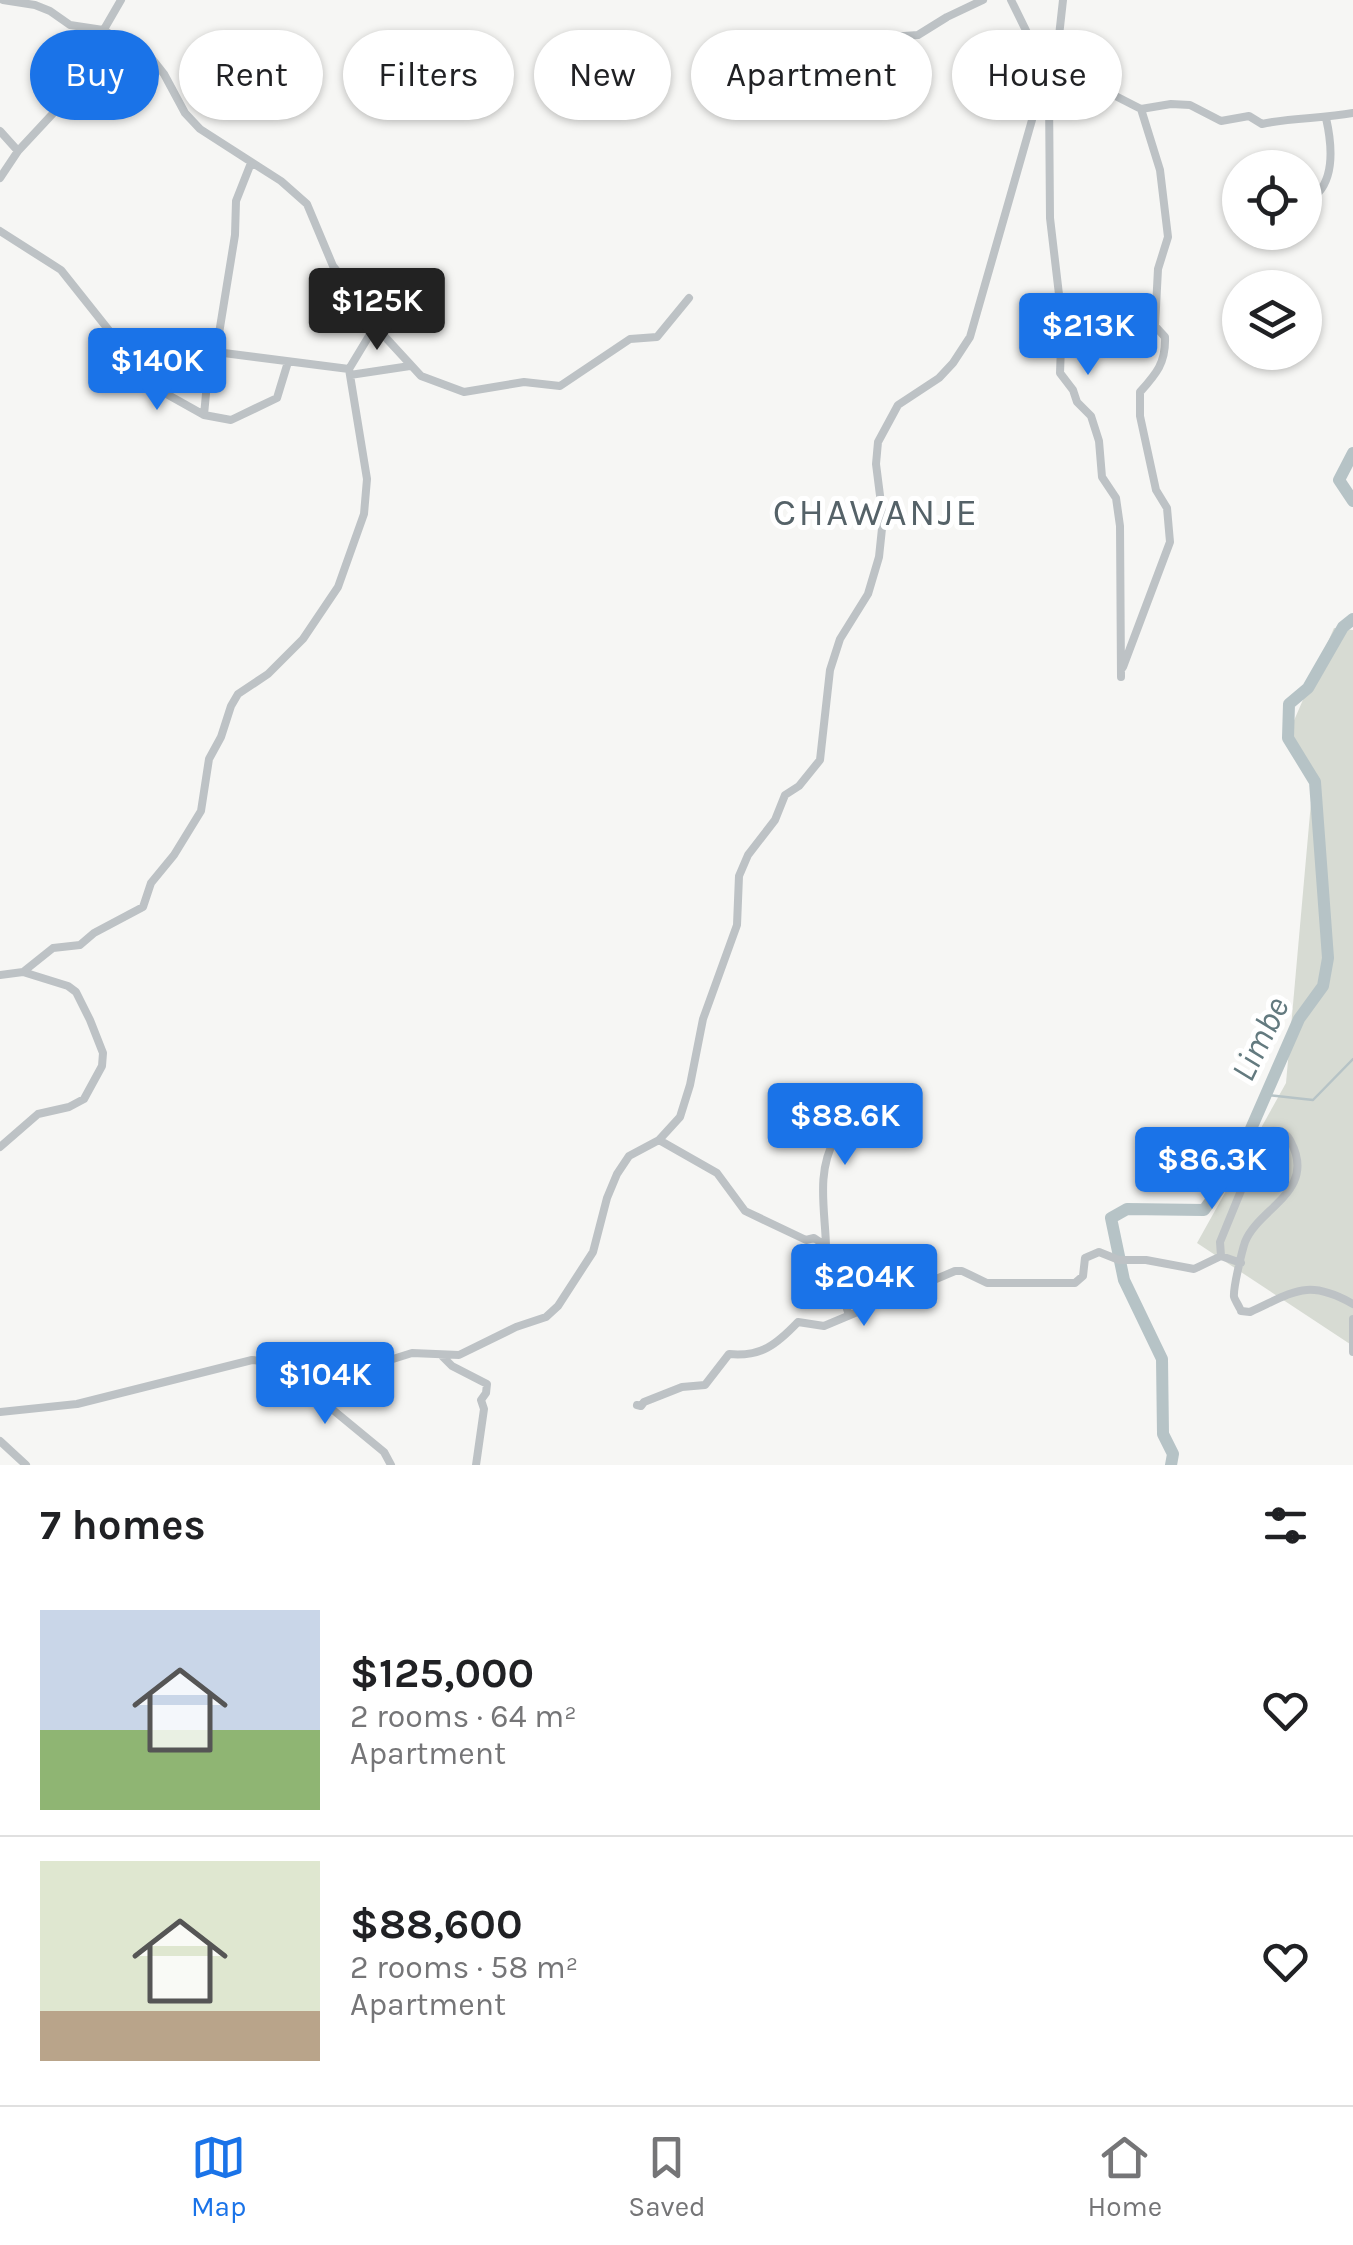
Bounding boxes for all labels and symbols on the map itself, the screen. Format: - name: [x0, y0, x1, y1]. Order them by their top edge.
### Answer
- pin: $125K: [307, 268, 447, 353]
- pin: $213K: [1018, 293, 1158, 378]
- pin: $140K: [87, 328, 227, 413]
- district label: CHAWANJE: [773, 490, 979, 535]
- water label: Limbe: [1222, 990, 1298, 1088]
- pin: $88.6K: [764, 1083, 926, 1168]
- pin: $86.3K: [1131, 1127, 1293, 1212]
- pin: $204K: [794, 1244, 934, 1329]
- pin: $104K: [255, 1342, 395, 1427]

